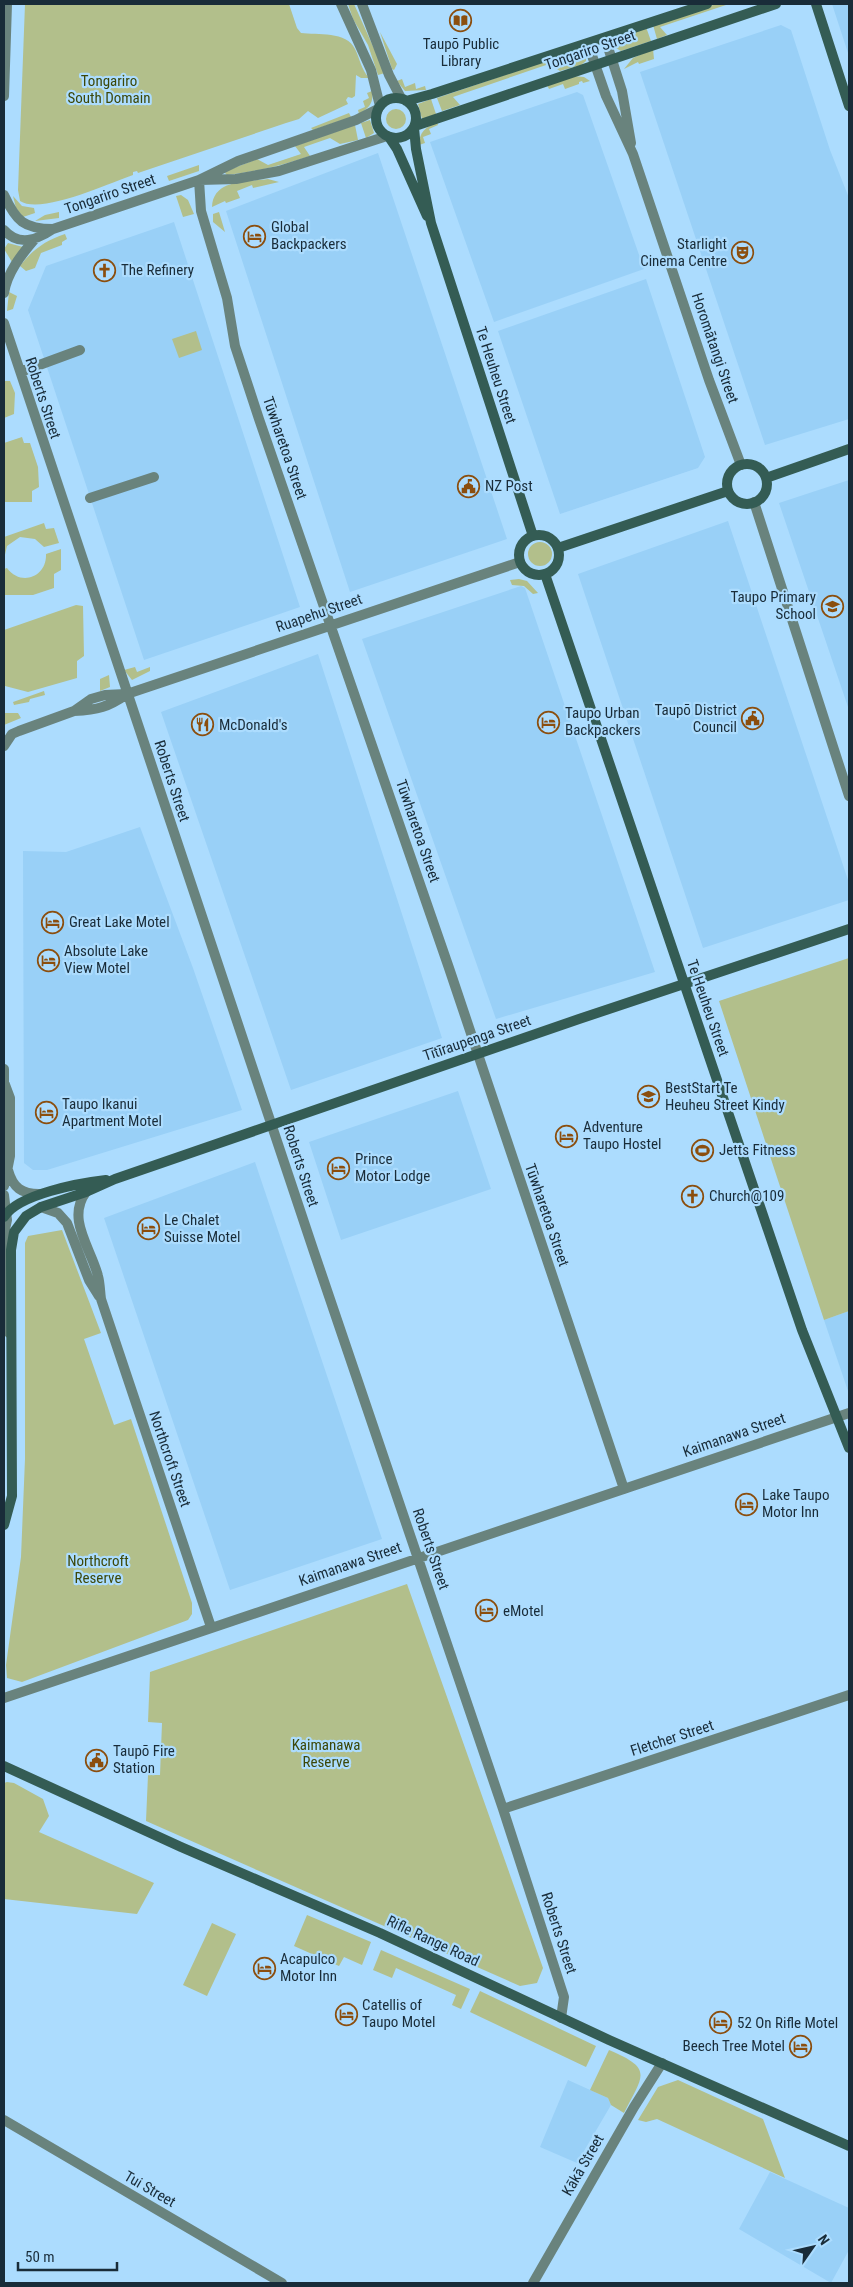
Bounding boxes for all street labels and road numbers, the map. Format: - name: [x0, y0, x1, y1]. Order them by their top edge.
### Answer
- street label: Tongariro Street: [542, 26, 638, 74]
- street label: Tongariro Street: [62, 170, 158, 218]
- street label: Horomātangi Street: [688, 290, 742, 406]
- street label: Te Heuheu Street: [472, 324, 520, 426]
- street label: Roberts Street: [21, 355, 65, 441]
- street label: Tūwharetoa Street: [259, 394, 311, 502]
- street label: Ruapehu Street: [274, 590, 364, 636]
- street label: Roberts Street: [150, 738, 194, 824]
- street label: Tūwharetoa Street: [392, 777, 444, 885]
- street label: Te Heuheu Street: [683, 957, 733, 1059]
- street label: Tītīraupenga Street: [421, 1011, 533, 1065]
- street label: Roberts Street: [279, 1123, 323, 1209]
- street label: Tūwharetoa Street: [521, 1161, 573, 1269]
- street label: Northcroft Street: [145, 1409, 195, 1509]
- street label: Kaimanawa Street: [680, 1409, 788, 1461]
- street label: Roberts Street: [409, 1506, 453, 1592]
- street label: Kaimanawa Street: [296, 1538, 404, 1590]
- street label: Fletcher Street: [628, 1716, 716, 1760]
- street label: Roberts Street: [537, 1890, 581, 1976]
- street label: Rifle Range Road: [384, 1912, 482, 1970]
- street label: Kākā Street: [558, 2131, 608, 2199]
- street label: Tui Street: [121, 2167, 179, 2211]

